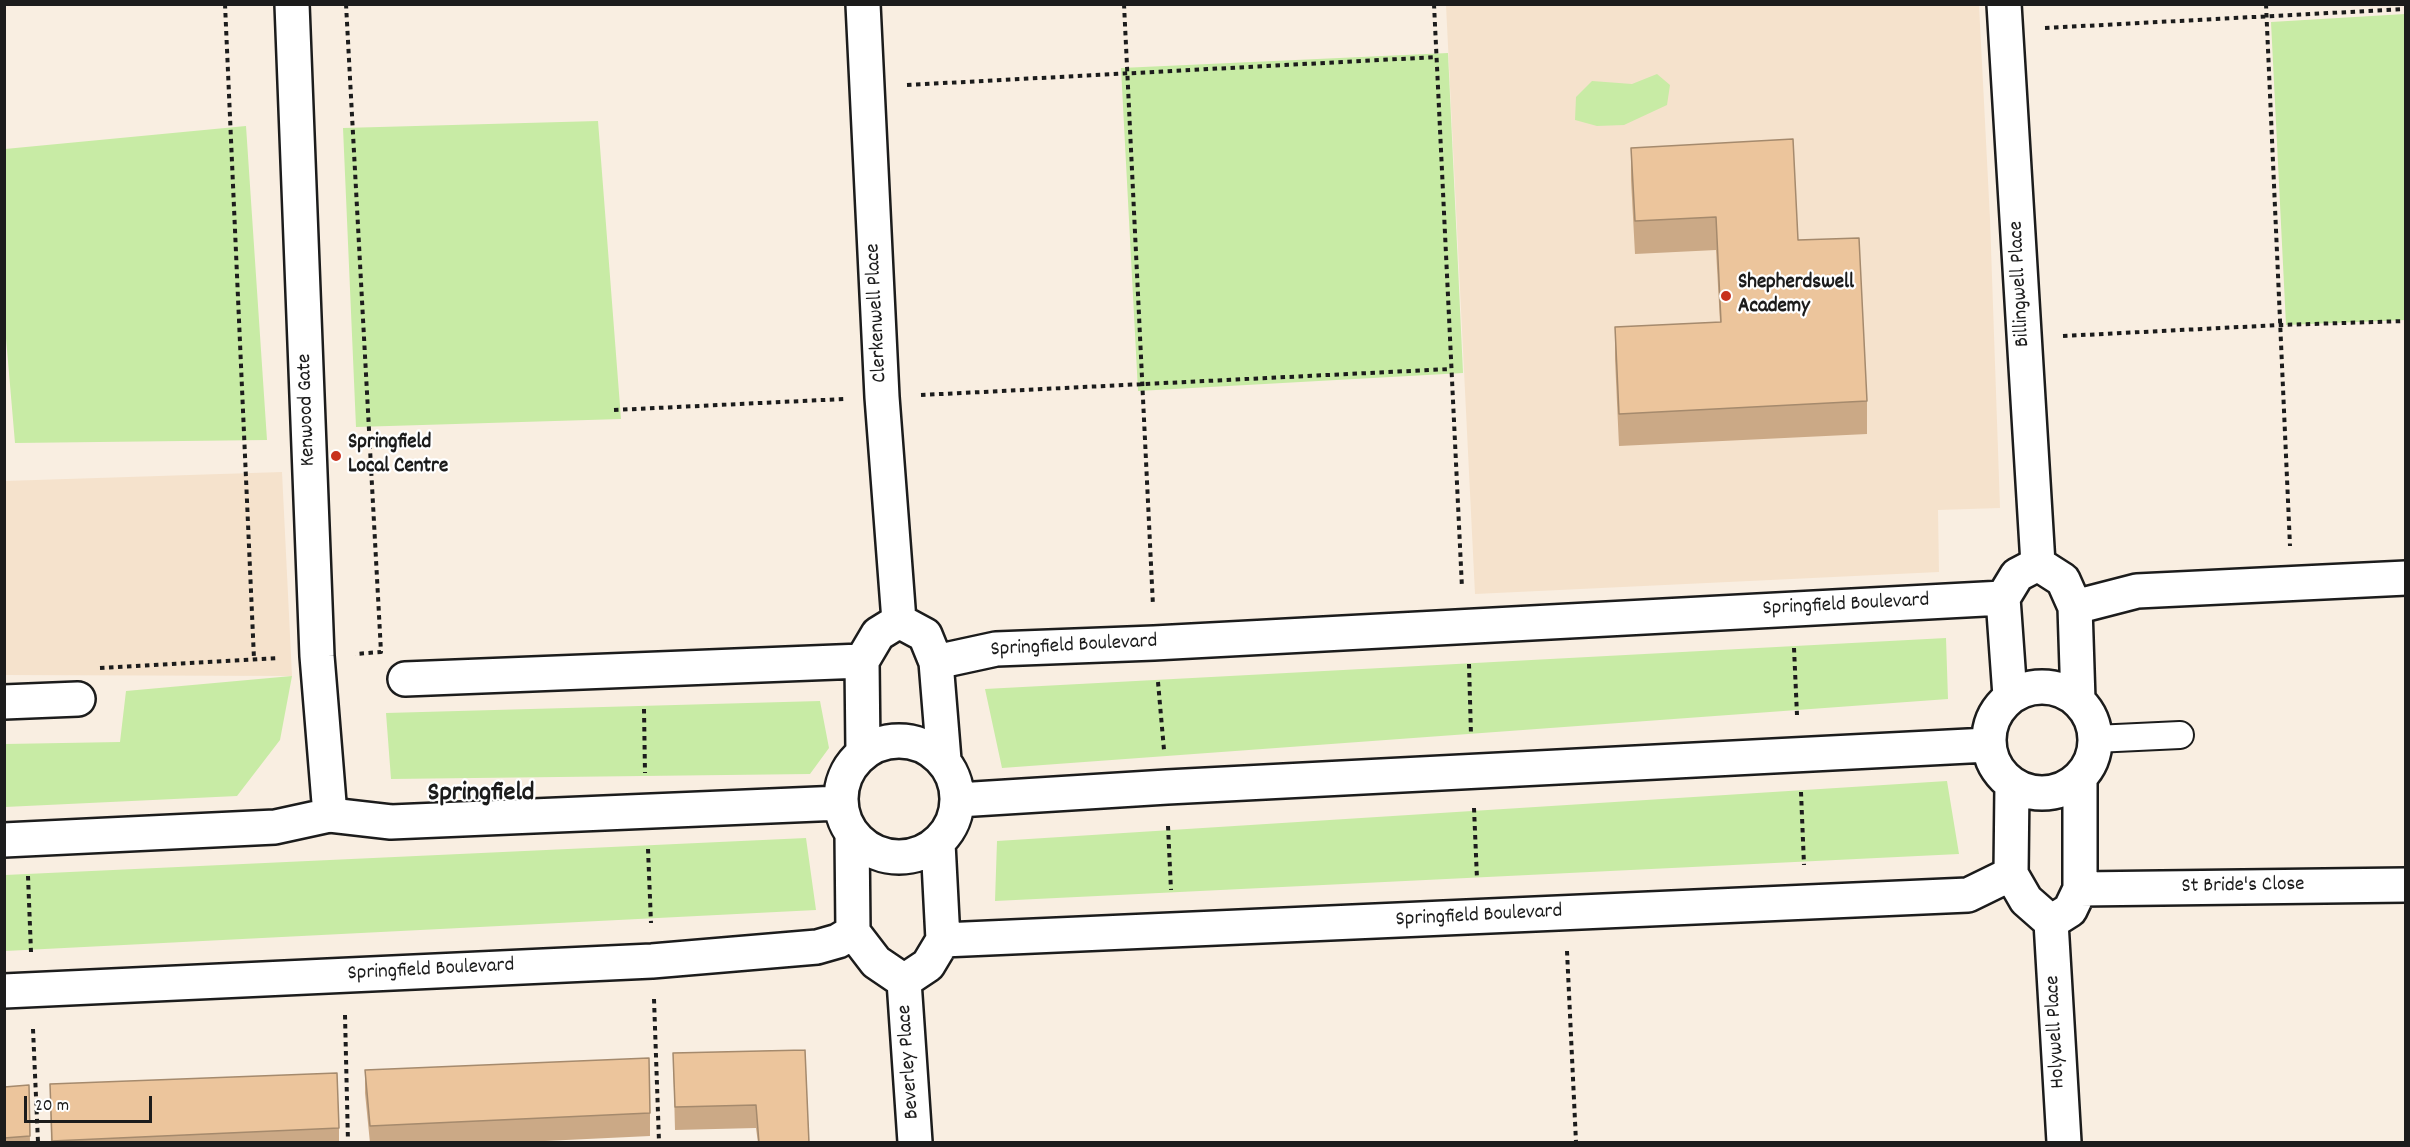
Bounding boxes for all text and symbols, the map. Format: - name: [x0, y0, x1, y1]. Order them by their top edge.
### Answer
- street label: Billingwell Place: [2005, 220, 2037, 348]
- street label: Clerkenwell Place: [862, 243, 894, 383]
- place label: Shepherdswell Academy: [1738, 271, 1854, 321]
- marker: Shepherdswell Academy: [1719, 289, 1733, 303]
- street label: Kenwood Gate: [293, 353, 323, 467]
- place label: Springfield Local Centre: [348, 431, 448, 481]
- marker: Springfield Local Centre: [329, 449, 343, 463]
- street label: Springfield Boulevard: [1762, 589, 1930, 623]
- street label: Springfield Boulevard: [990, 630, 1158, 664]
- district label: Springfield: [427, 779, 535, 811]
- street label: St Bride's Close: [2181, 873, 2305, 901]
- street label: Springfield Boulevard: [1395, 900, 1563, 934]
- street label: Springfield Boulevard: [347, 954, 515, 988]
- street label: Holywell Place: [2041, 975, 2073, 1089]
- street label: Beverley Place: [893, 1004, 927, 1120]
- scale bar: [27, 1084, 154, 1122]
- text: 20 m: [35, 1094, 69, 1119]

